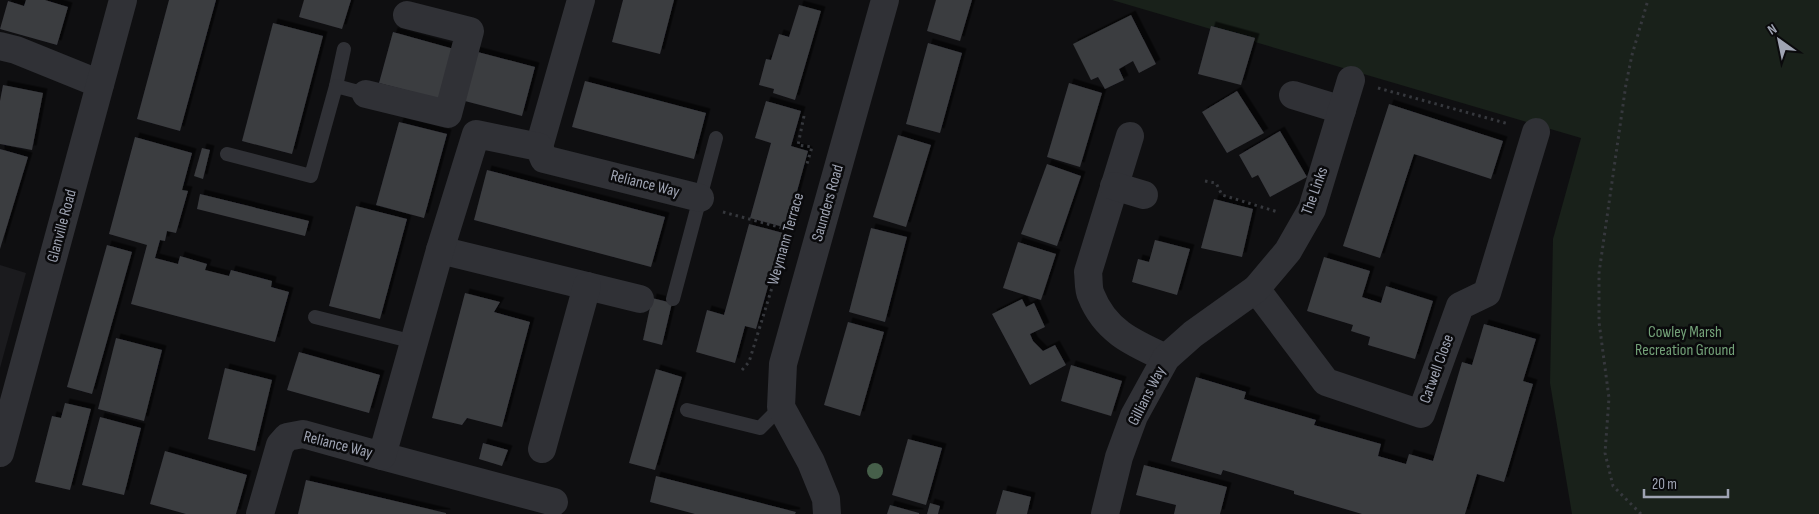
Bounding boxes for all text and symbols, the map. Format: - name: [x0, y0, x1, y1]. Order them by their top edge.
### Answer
- north arrow: [1754, 15, 1804, 65]
- text: N: [1764, 20, 1780, 39]
- street label: Saunders Road: [808, 162, 848, 244]
- street label: The Links: [1298, 164, 1332, 218]
- street label: Reliance Way: [609, 166, 681, 202]
- street label: Glanville Road: [43, 187, 81, 265]
- street label: Weymann Terrace: [764, 191, 808, 287]
- park label: Cowley Marsh Recreation Ground: [1635, 323, 1735, 360]
- street label: Catwell Close: [1416, 332, 1458, 406]
- street label: Gillians Way: [1124, 363, 1170, 429]
- street label: Reliance Way: [302, 427, 374, 463]
- scale bar: [1644, 466, 1728, 498]
- text: 20 m: [1652, 475, 1677, 494]

